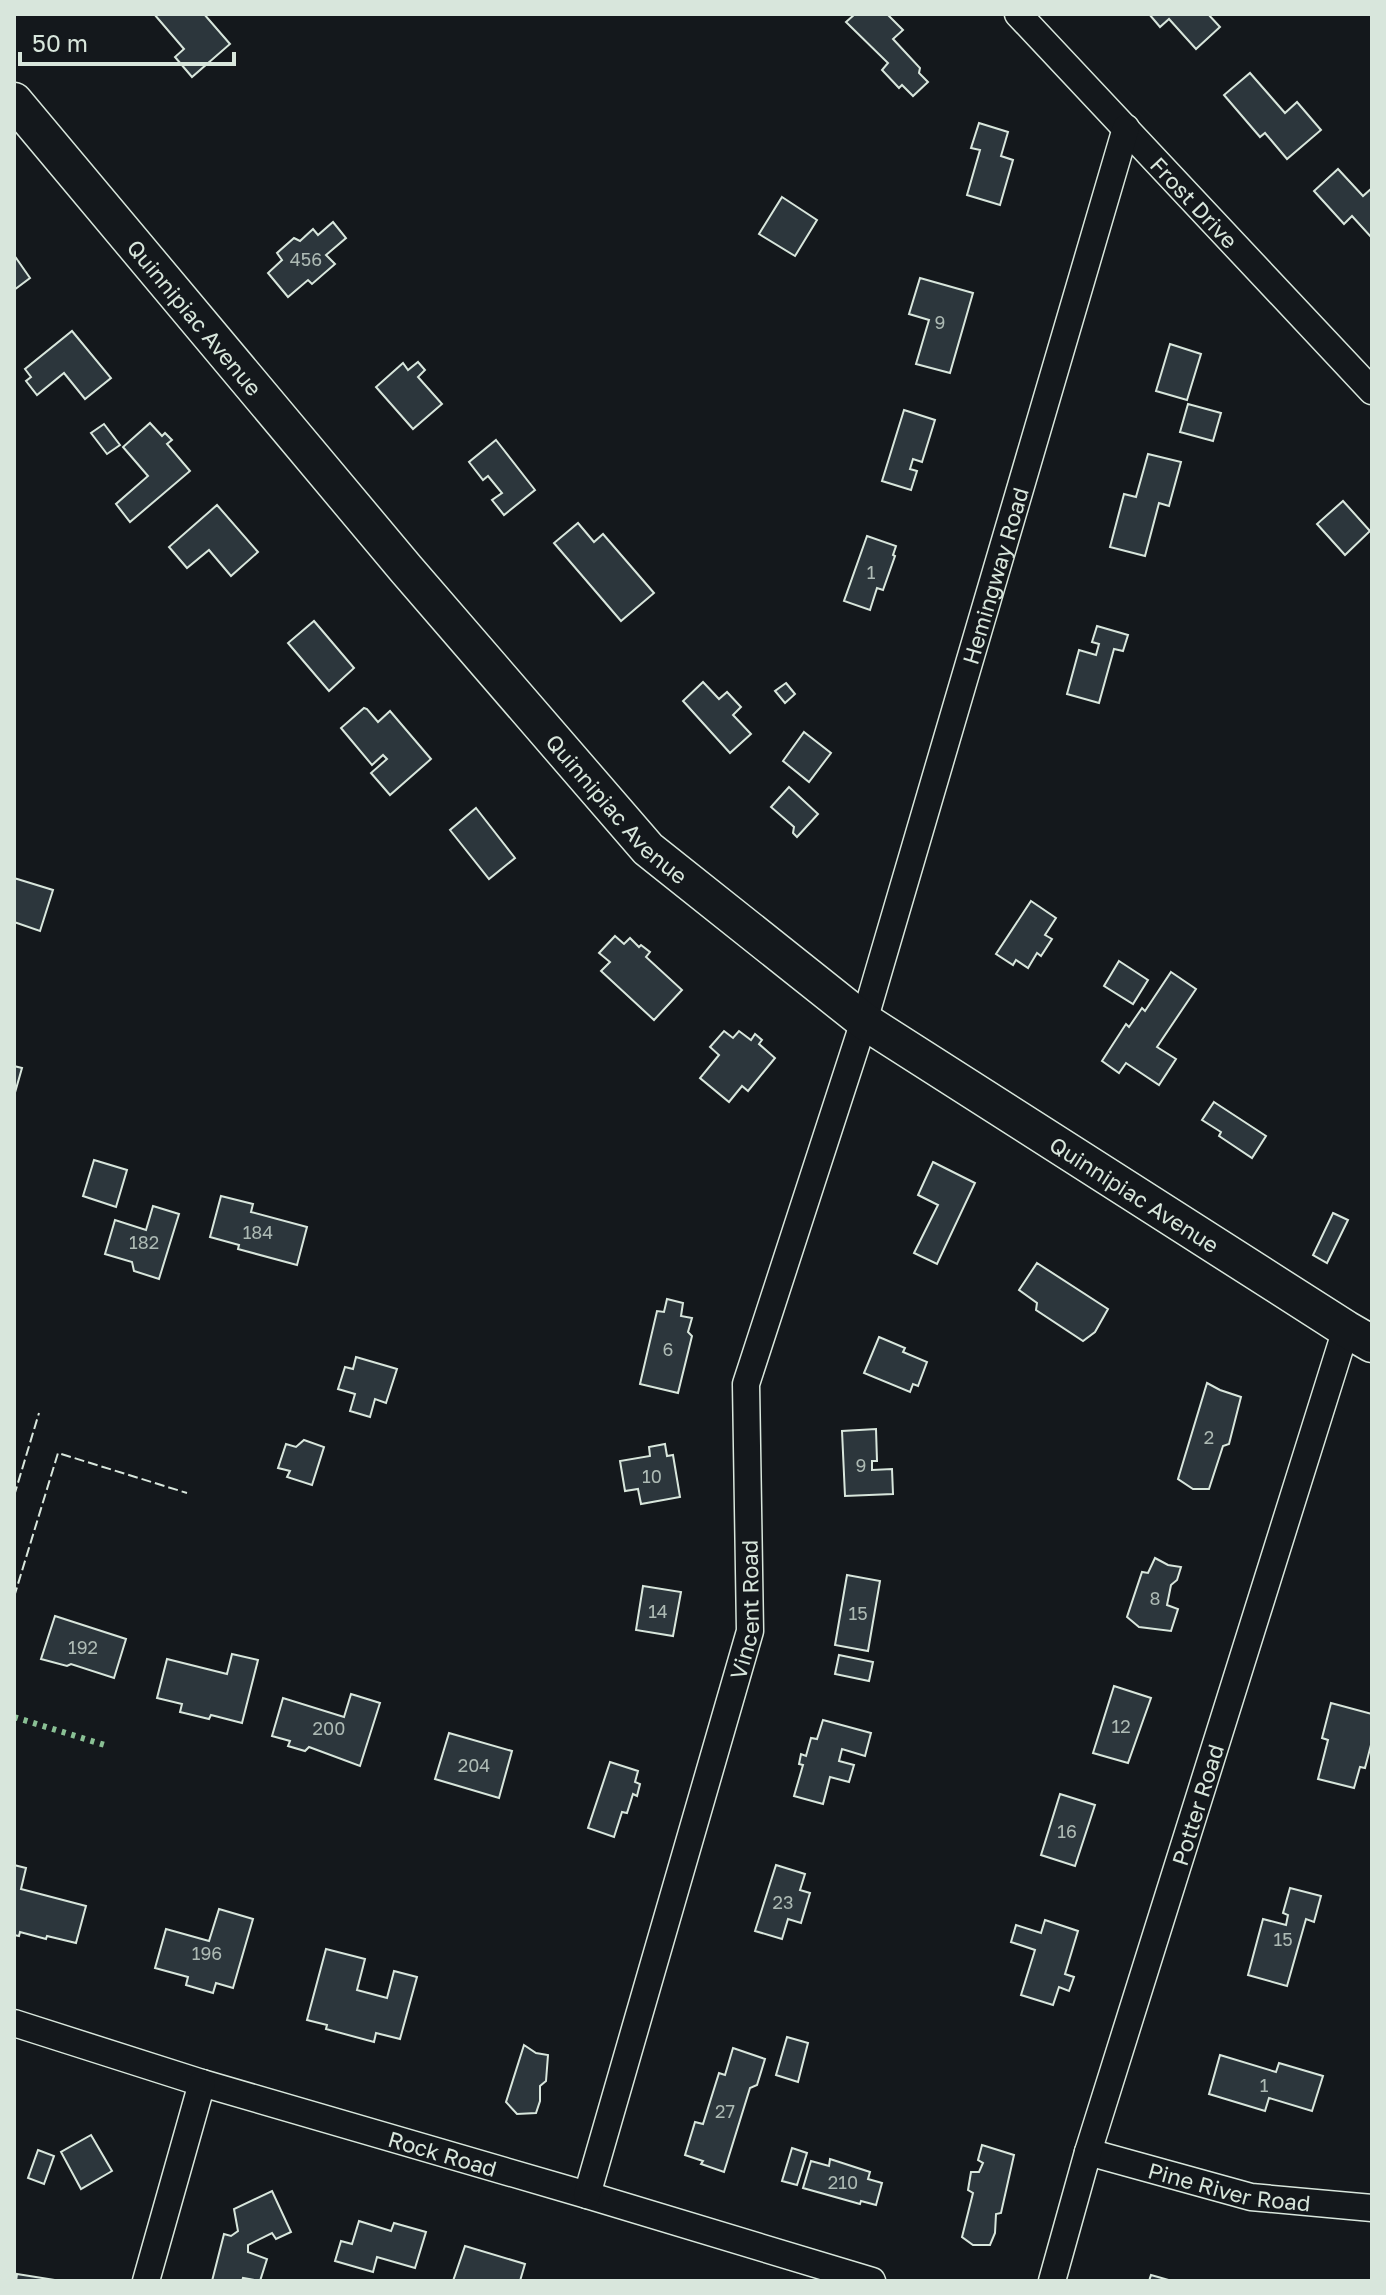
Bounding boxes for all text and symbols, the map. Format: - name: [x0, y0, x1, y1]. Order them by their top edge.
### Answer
- scale bar: [20, 16, 234, 66]
- text: 50 m: [32, 28, 88, 57]
- street label: Frost Drive: [1145, 151, 1244, 253]
- street label: Quinnipiac Avenue: [122, 234, 268, 401]
- house number: 456: [290, 248, 322, 270]
- house number: 9: [935, 311, 945, 333]
- street label: Hemingway Road: [956, 484, 1033, 667]
- house number: 1: [867, 561, 876, 583]
- street label: Quinnipiac Avenue: [541, 728, 693, 889]
- street label: Quinnipiac Avenue: [1045, 1130, 1224, 1258]
- house number: 184: [243, 1221, 273, 1243]
- house number: 182: [129, 1231, 159, 1253]
- house number: 6: [663, 1338, 673, 1360]
- house number: 2: [1204, 1426, 1214, 1448]
- house number: 9: [856, 1454, 866, 1476]
- house number: 10: [642, 1465, 662, 1487]
- street label: Vincent Road: [723, 1540, 764, 1682]
- house number: 8: [1150, 1587, 1160, 1609]
- house number: 14: [648, 1600, 668, 1622]
- house number: 15: [848, 1602, 868, 1624]
- house number: 192: [68, 1636, 98, 1658]
- house number: 12: [1111, 1715, 1131, 1737]
- house number: 200: [313, 1717, 345, 1739]
- street label: Potter Road: [1165, 1741, 1229, 1869]
- house number: 204: [458, 1754, 490, 1776]
- house number: 16: [1057, 1820, 1077, 1842]
- house number: 23: [773, 1891, 793, 1913]
- house number: 15: [1273, 1928, 1293, 1950]
- house number: 196: [192, 1942, 222, 1964]
- house number: 1: [1260, 2074, 1269, 2096]
- house number: 27: [715, 2100, 735, 2122]
- street label: Rock Road: [385, 2124, 500, 2182]
- street label: Pine River Road: [1145, 2156, 1312, 2216]
- house number: 210: [828, 2171, 858, 2193]

